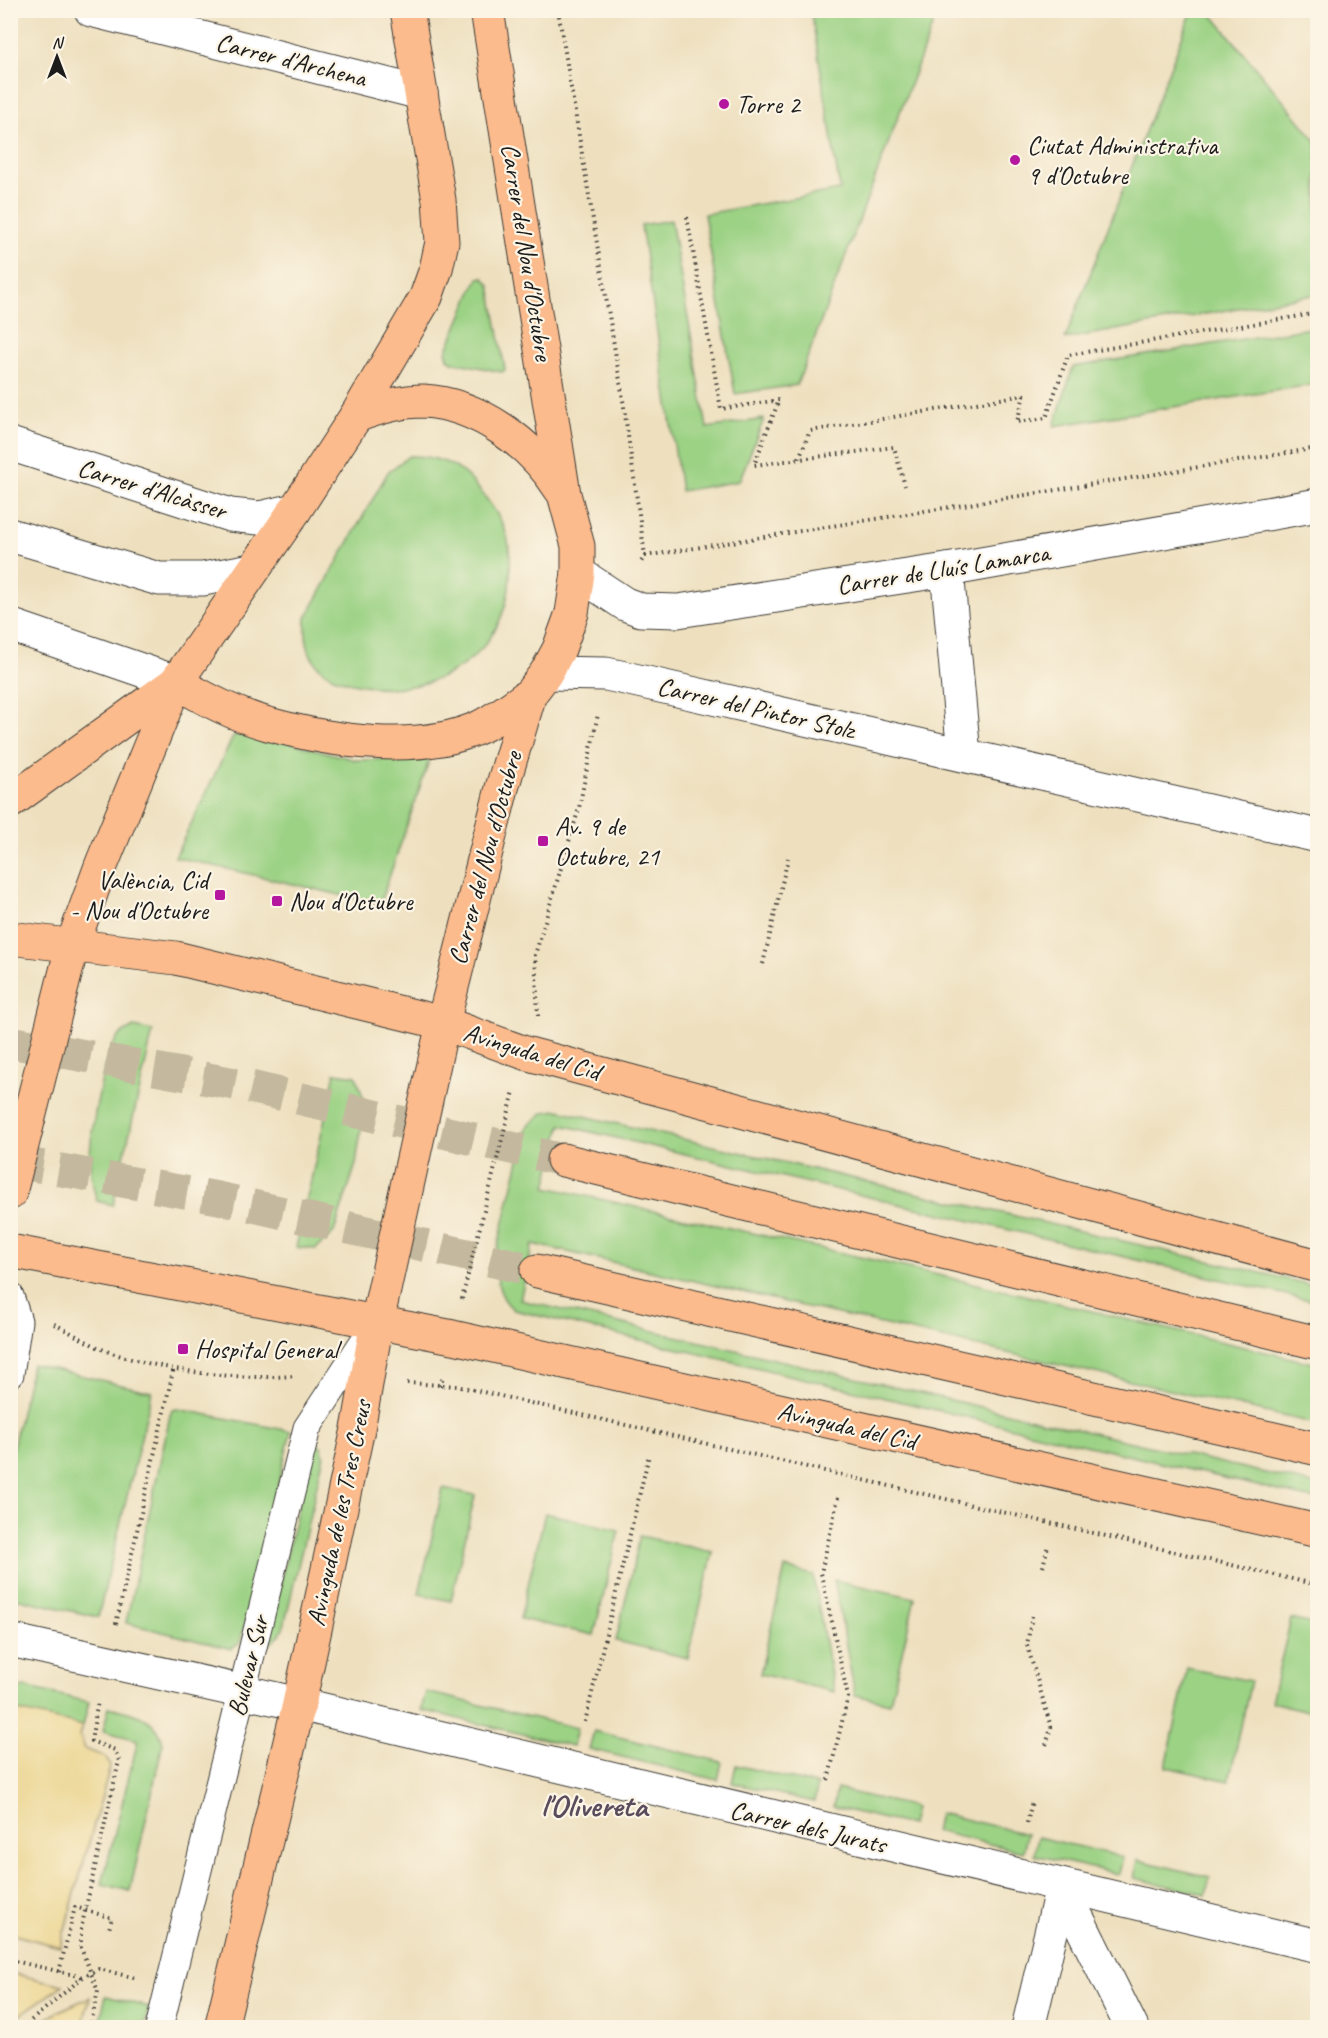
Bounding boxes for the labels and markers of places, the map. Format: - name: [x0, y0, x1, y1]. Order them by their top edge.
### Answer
- place label: Torre 2: [736, 88, 802, 121]
- marker: Torre 2: [717, 97, 731, 111]
- place label: Ciutat Administrativa 9 d'Octubre: [1027, 129, 1219, 192]
- marker: Ciutat Administrativa 9 d'Octubre: [1008, 153, 1022, 167]
- place label: Av. 9 de Octubre, 21: [555, 810, 661, 873]
- marker: Av. 9 de Octubre, 21: [536, 834, 550, 848]
- place label: València, Cid - Nou d'Octubre: [70, 864, 212, 927]
- place label: Nou d'Octubre: [289, 885, 414, 918]
- marker: València, Cid - Nou d'Octubre: [213, 888, 227, 902]
- marker: Nou d'Octubre: [270, 894, 284, 908]
- place label: Hospital General: [195, 1333, 343, 1366]
- marker: Hospital General: [176, 1342, 190, 1356]

